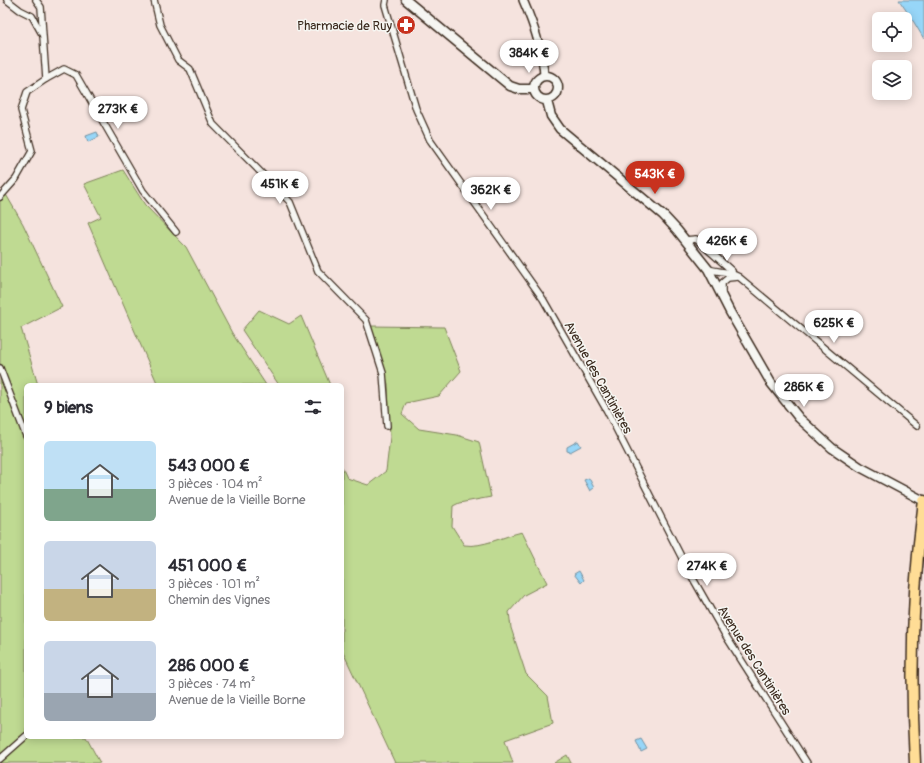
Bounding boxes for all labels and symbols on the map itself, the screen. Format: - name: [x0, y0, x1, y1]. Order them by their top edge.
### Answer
- pharmacy icon: Pharmacie de Ruy: [395, 14, 417, 36]
- place label: Pharmacie de Ruy: [297, 18, 392, 34]
- pin: 384K €: [496, 40, 562, 74]
- pin: 273K €: [85, 96, 151, 130]
- pin: 543K €: [622, 161, 688, 195]
- pin: 451K €: [247, 171, 313, 205]
- pin: 362K €: [458, 177, 524, 211]
- pin: 426K €: [694, 228, 760, 262]
- pin: 625K €: [801, 310, 867, 344]
- street label: Avenue des Cantinières: [561, 319, 636, 437]
- pin: 286K €: [771, 374, 837, 408]
- pin: 274K €: [674, 553, 740, 587]
- street label: Avenue des Cantinières: [714, 603, 794, 718]

